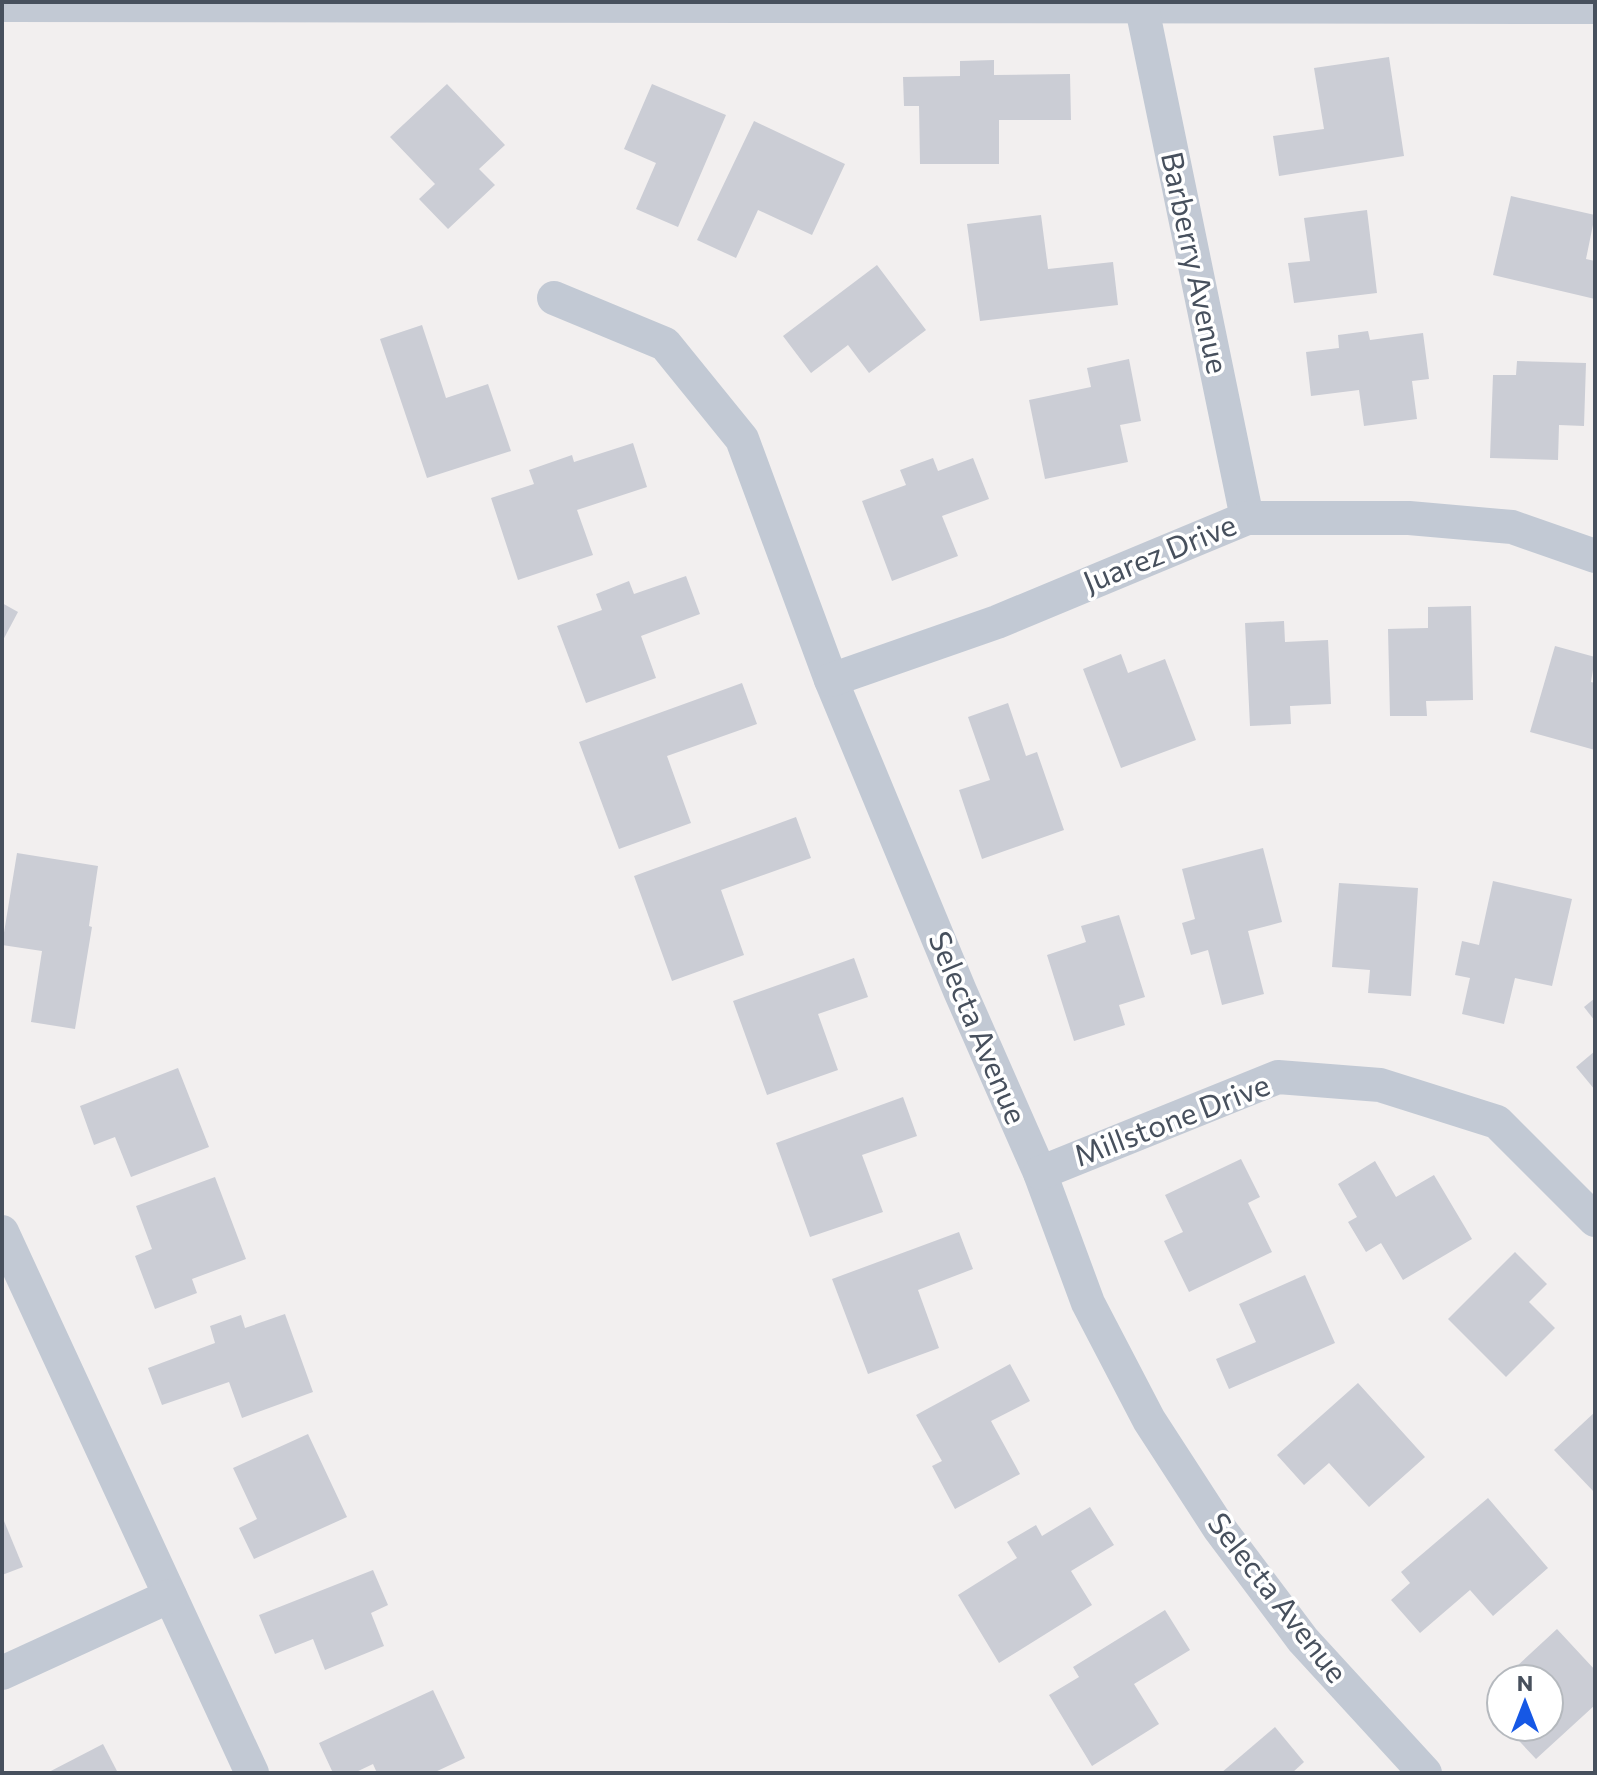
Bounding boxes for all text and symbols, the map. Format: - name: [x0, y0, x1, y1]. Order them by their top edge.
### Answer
- street label: Barberry Avenue: [1155, 148, 1238, 377]
- street label: Juarez Drive: [1077, 504, 1241, 599]
- street label: Selecta Avenue: [922, 925, 1036, 1129]
- street label: Millstone Drive: [1068, 1064, 1274, 1173]
- street label: Selecta Avenue: [1201, 1504, 1357, 1689]
- north arrow: [1485, 1663, 1565, 1743]
- text: N: [1517, 1669, 1533, 1696]

